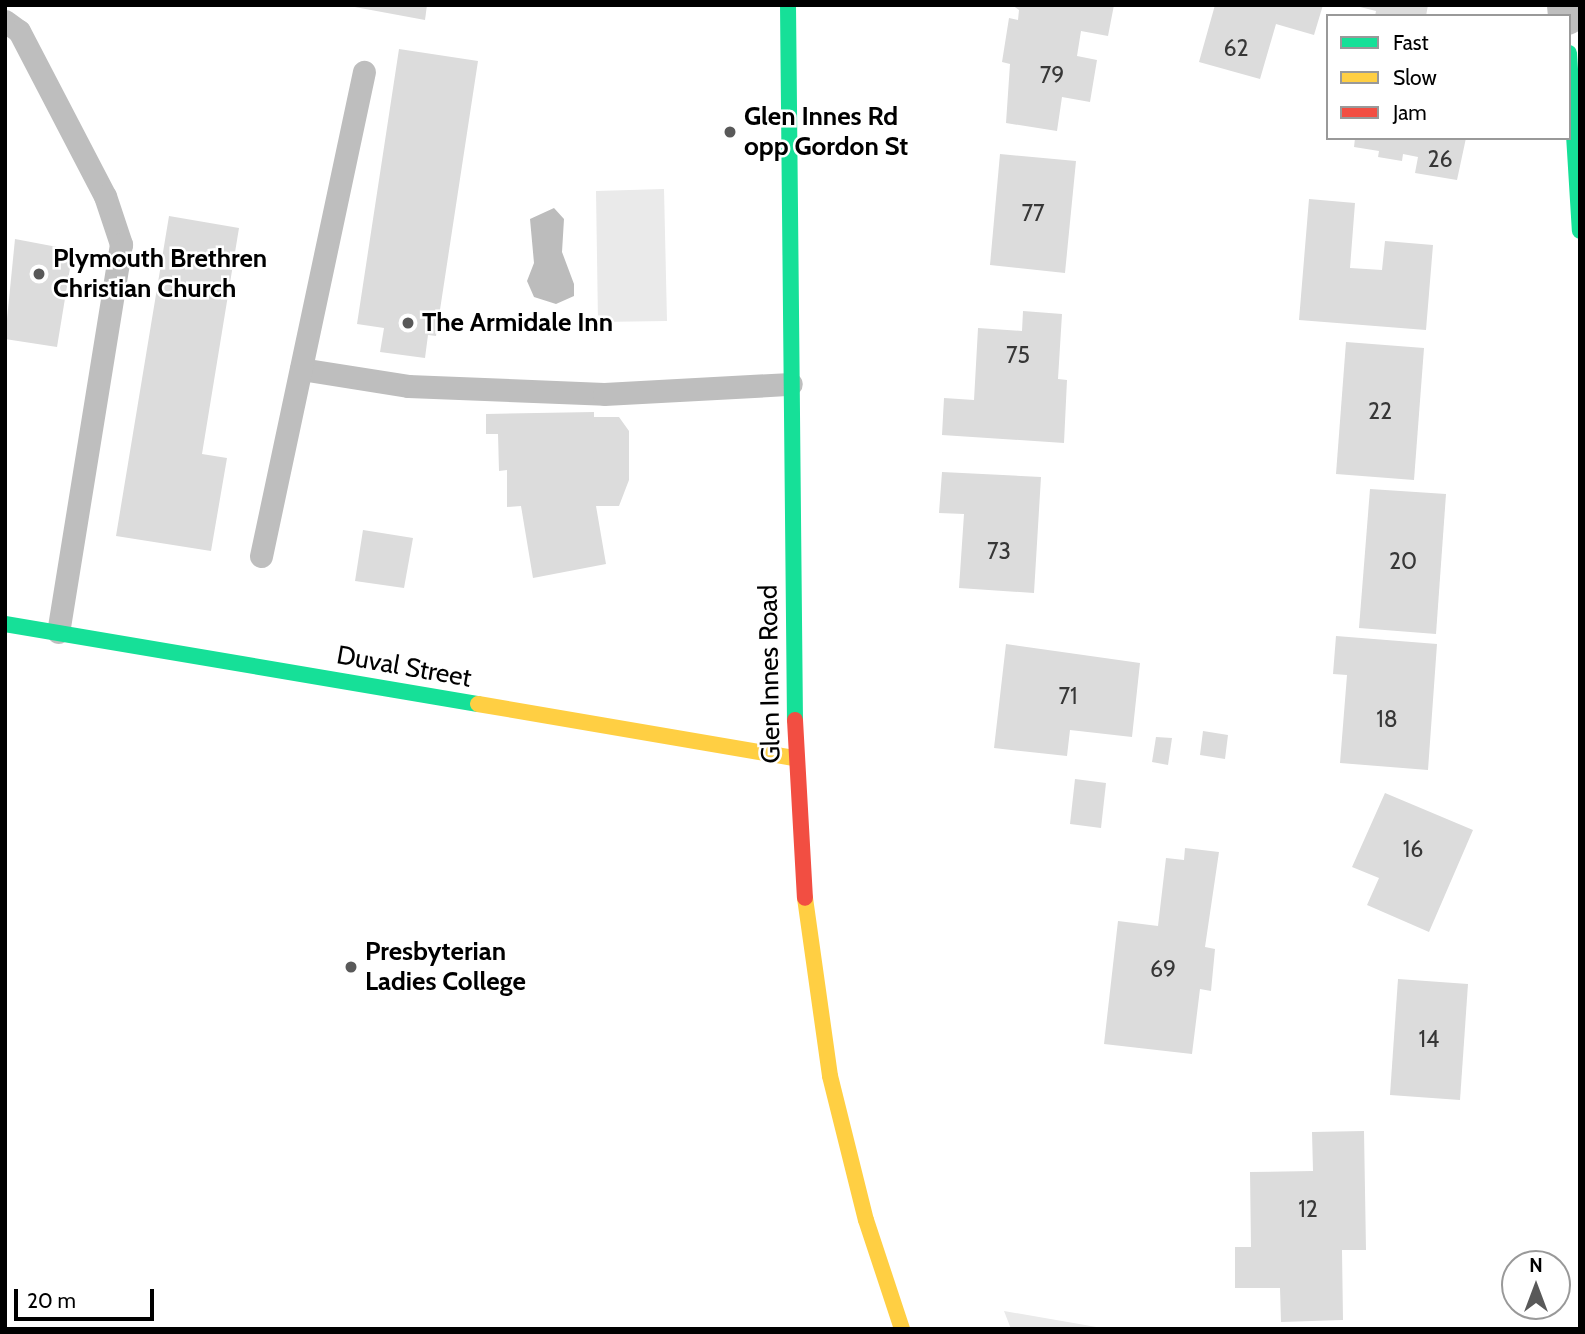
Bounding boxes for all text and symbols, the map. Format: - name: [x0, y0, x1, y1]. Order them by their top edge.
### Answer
- legend: [1326, 14, 1571, 140]
- text: Fast: [1393, 30, 1429, 55]
- house number: 62: [1223, 34, 1249, 62]
- house number: 79: [1040, 61, 1064, 89]
- text: Slow: [1393, 65, 1437, 90]
- text: Jam: [1393, 100, 1427, 125]
- place label: Glen Innes Rd opp Gordon St: [744, 101, 908, 162]
- marker: Glen Innes Rd opp Gordon St: [722, 124, 738, 140]
- house number: 26: [1427, 145, 1453, 173]
- house number: 77: [1021, 199, 1045, 227]
- place label: Plymouth Brethren Christian Church: [53, 243, 267, 304]
- marker: Plymouth Brethren Christian Church: [31, 266, 47, 282]
- place label: The Armidale Inn: [422, 307, 613, 339]
- marker: The Armidale Inn: [400, 315, 416, 331]
- house number: 75: [1006, 341, 1030, 369]
- house number: 22: [1368, 397, 1392, 425]
- house number: 73: [987, 537, 1011, 565]
- house number: 20: [1389, 547, 1417, 575]
- street label: Glen Innes Road: [753, 584, 787, 764]
- street label: Duval Street: [334, 640, 474, 694]
- house number: 71: [1058, 682, 1078, 710]
- house number: 18: [1376, 705, 1398, 733]
- house number: 16: [1403, 835, 1423, 863]
- place label: Presbyterian Ladies College: [365, 936, 526, 998]
- house number: 69: [1150, 955, 1176, 983]
- marker: Presbyterian Ladies College: [343, 959, 359, 975]
- house number: 14: [1419, 1025, 1439, 1053]
- house number: 12: [1298, 1195, 1318, 1223]
- north arrow: [1501, 1250, 1571, 1320]
- text: N: [1529, 1254, 1543, 1277]
- scale bar: [18, 1274, 158, 1318]
- text: 20 m: [27, 1288, 76, 1313]

